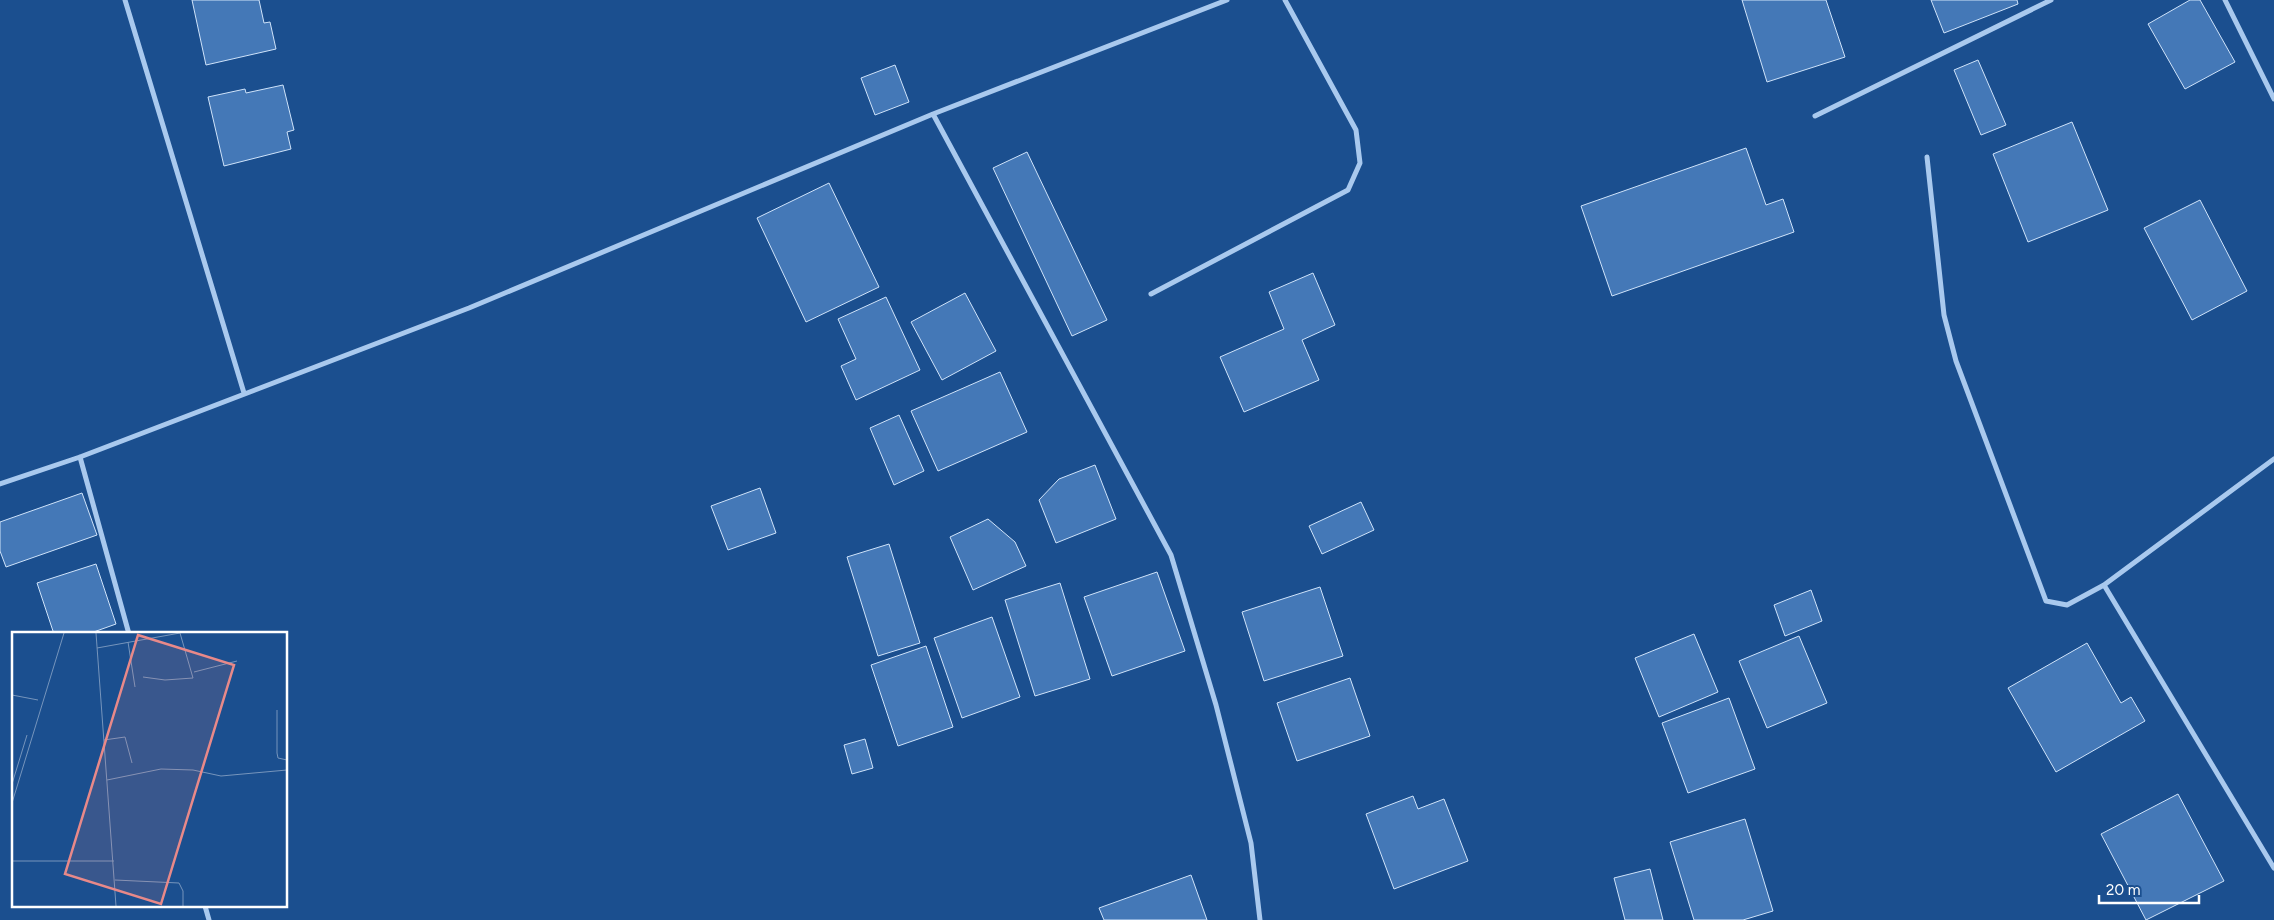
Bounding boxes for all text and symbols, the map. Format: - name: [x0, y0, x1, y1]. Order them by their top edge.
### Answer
- inset map: [12, 632, 288, 908]
- scale bar: [2099, 872, 2199, 904]
- text: 20 m: [2106, 881, 2140, 899]

